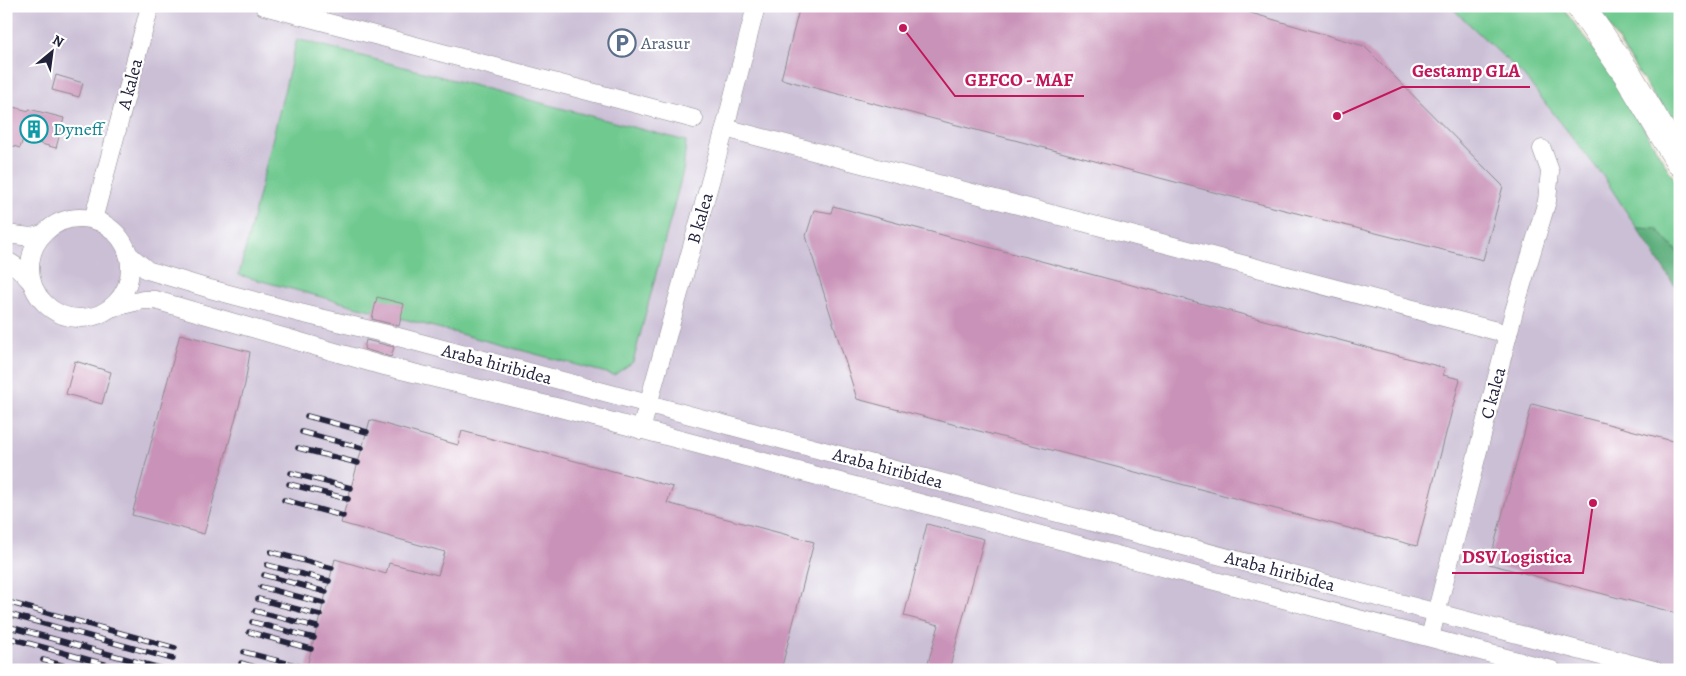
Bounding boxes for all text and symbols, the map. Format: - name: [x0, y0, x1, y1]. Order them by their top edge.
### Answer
- north arrow: [28, 28, 78, 78]
- parking icon: Arasur: [607, 28, 637, 58]
- text: N: [49, 30, 67, 52]
- place label: Arasur: [640, 31, 690, 55]
- callout: Gestamp GLA: [1402, 53, 1530, 87]
- street label: A kalea: [111, 55, 148, 113]
- text: Gestamp GLA: [1412, 58, 1521, 84]
- callout: GEFCO - MAF: [955, 62, 1084, 96]
- text: GEFCO - MAF: [965, 67, 1074, 93]
- building icon: Dyneff: [19, 114, 49, 144]
- place label: Dyneff: [53, 117, 106, 141]
- street label: B kalea: [681, 189, 719, 246]
- street label: Araba hiribidea: [438, 337, 555, 390]
- street label: C kalea: [1475, 364, 1512, 422]
- street label: Araba hiribidea: [829, 441, 946, 494]
- callout: DSV Logistica: [1452, 539, 1583, 573]
- street label: Araba hiribidea: [1221, 544, 1338, 597]
- text: DSV Logistica: [1462, 544, 1573, 570]

